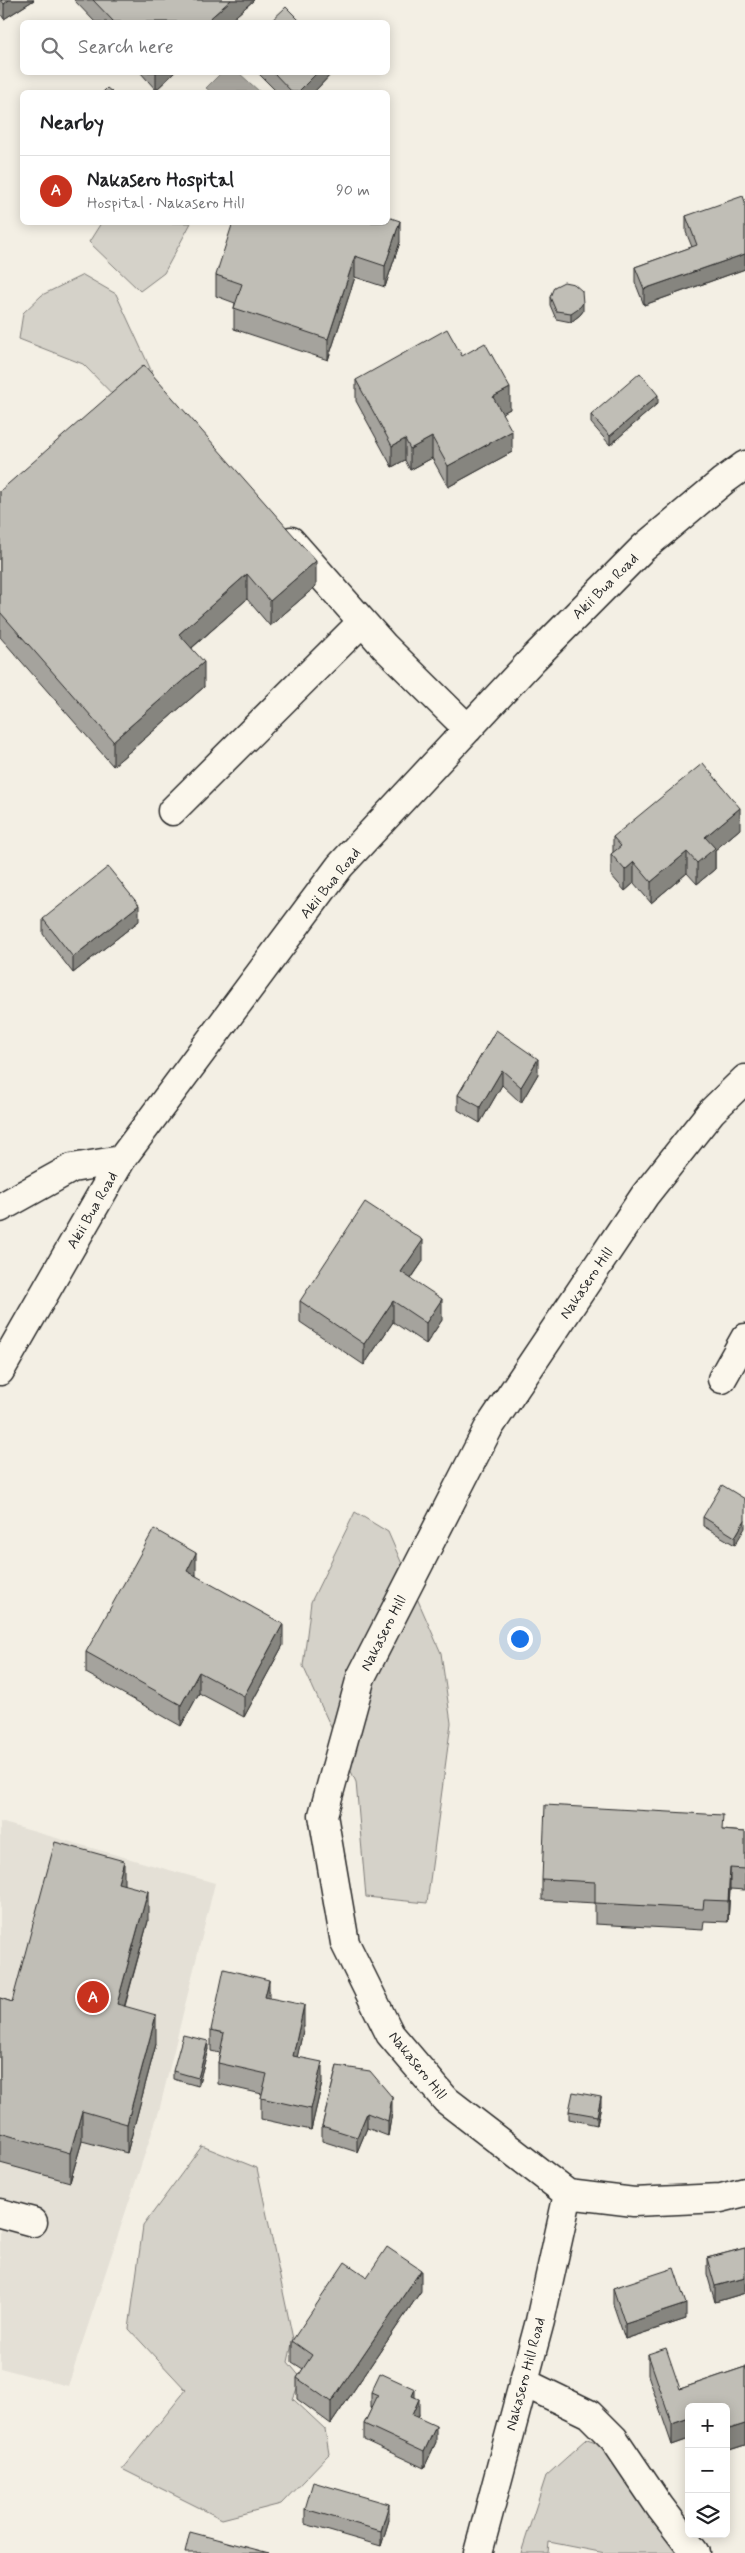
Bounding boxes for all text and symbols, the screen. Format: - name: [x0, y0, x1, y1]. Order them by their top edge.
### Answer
- search box: [20, 20, 390, 75]
- icon: search: [38, 34, 66, 62]
- text: Search here: [78, 35, 174, 60]
- text: Nearby: [40, 109, 104, 137]
- text: Nakasero Hospital: [87, 168, 234, 193]
- text: A: [51, 180, 61, 201]
- text: 90 m: [336, 180, 370, 201]
- text: Hospital · Nakasero Hill: [87, 193, 244, 214]
- street label: Akii Bua Road: [568, 549, 643, 624]
- street label: Akii Bua Road: [296, 844, 366, 923]
- street label: Akii Bua Road: [63, 1168, 123, 1253]
- street label: Nakasero Hill: [556, 1244, 618, 1323]
- street label: Nakasero Hill: [356, 1592, 411, 1675]
- your location: [507, 1626, 533, 1652]
- pin: A: [77, 1978, 109, 2016]
- street label: Nakasero Hill: [384, 2027, 451, 2104]
- street label: Nakasero Hill Road: [501, 2315, 551, 2433]
- map controls: [685, 2403, 730, 2538]
- button: +: [685, 2403, 730, 2448]
- button: −: [685, 2448, 730, 2493]
- button: layers: [685, 2493, 730, 2538]

